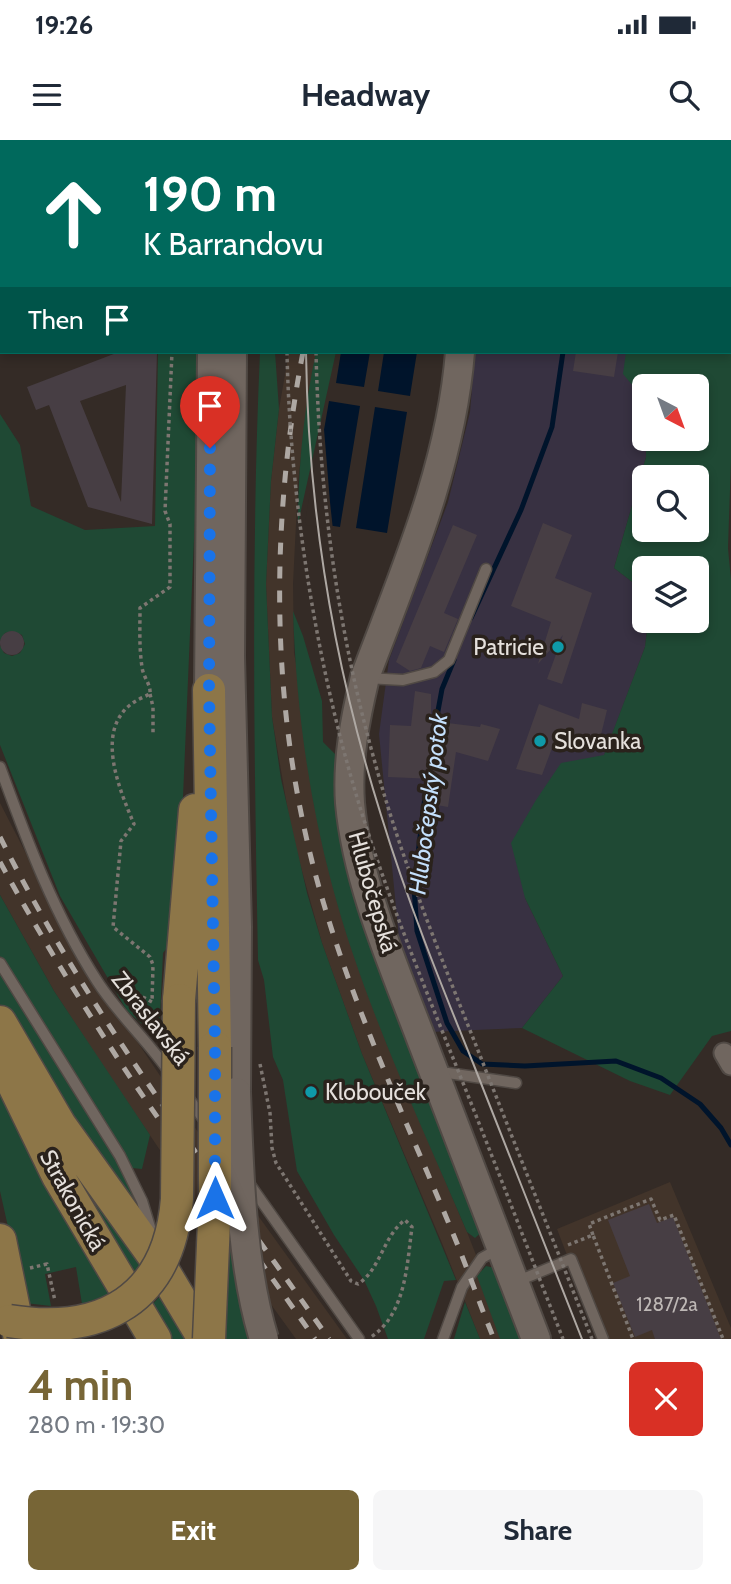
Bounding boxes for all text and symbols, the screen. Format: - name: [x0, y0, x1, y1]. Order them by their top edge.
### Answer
- text: 19:26: [35, 9, 93, 41]
- text: Headway: [301, 75, 430, 114]
- icon: menu: [28, 76, 66, 114]
- icon: search: [665, 76, 703, 114]
- text: 190 m: [143, 164, 277, 223]
- icon: ahead: [28, 168, 119, 259]
- text: K Barrandovu: [143, 224, 324, 263]
- icon: arrive: [98, 301, 136, 339]
- text: Then: [28, 304, 84, 336]
- north arrow: [632, 374, 709, 452]
- map controls: [632, 374, 709, 633]
- pin: [180, 376, 240, 448]
- icon: arrive: [191, 387, 229, 425]
- button: search: [632, 465, 709, 542]
- button: layers: [632, 556, 709, 633]
- place label: Patricie: [473, 633, 544, 661]
- marker: Patricie: [550, 639, 566, 655]
- water label: Hlubočepský potok: [403, 711, 454, 896]
- place label: Slovanka: [554, 727, 641, 755]
- marker: Slovanka: [532, 733, 548, 749]
- street label: Hlubočepská: [342, 828, 404, 956]
- street label: Zbraslavská: [106, 966, 196, 1070]
- place label: Klobouček: [325, 1078, 427, 1106]
- marker: Klobouček: [303, 1084, 319, 1100]
- street label: Strakonická: [34, 1145, 112, 1255]
- position arrow: [178, 1161, 252, 1235]
- house number: 1287/2a: [636, 1293, 698, 1316]
- text: 4 min: [28, 1359, 133, 1411]
- button: close: [629, 1362, 703, 1436]
- text: 280 m · 19:30: [28, 1411, 165, 1439]
- button: Exit: [28, 1490, 359, 1570]
- button: Share: [373, 1490, 703, 1570]

